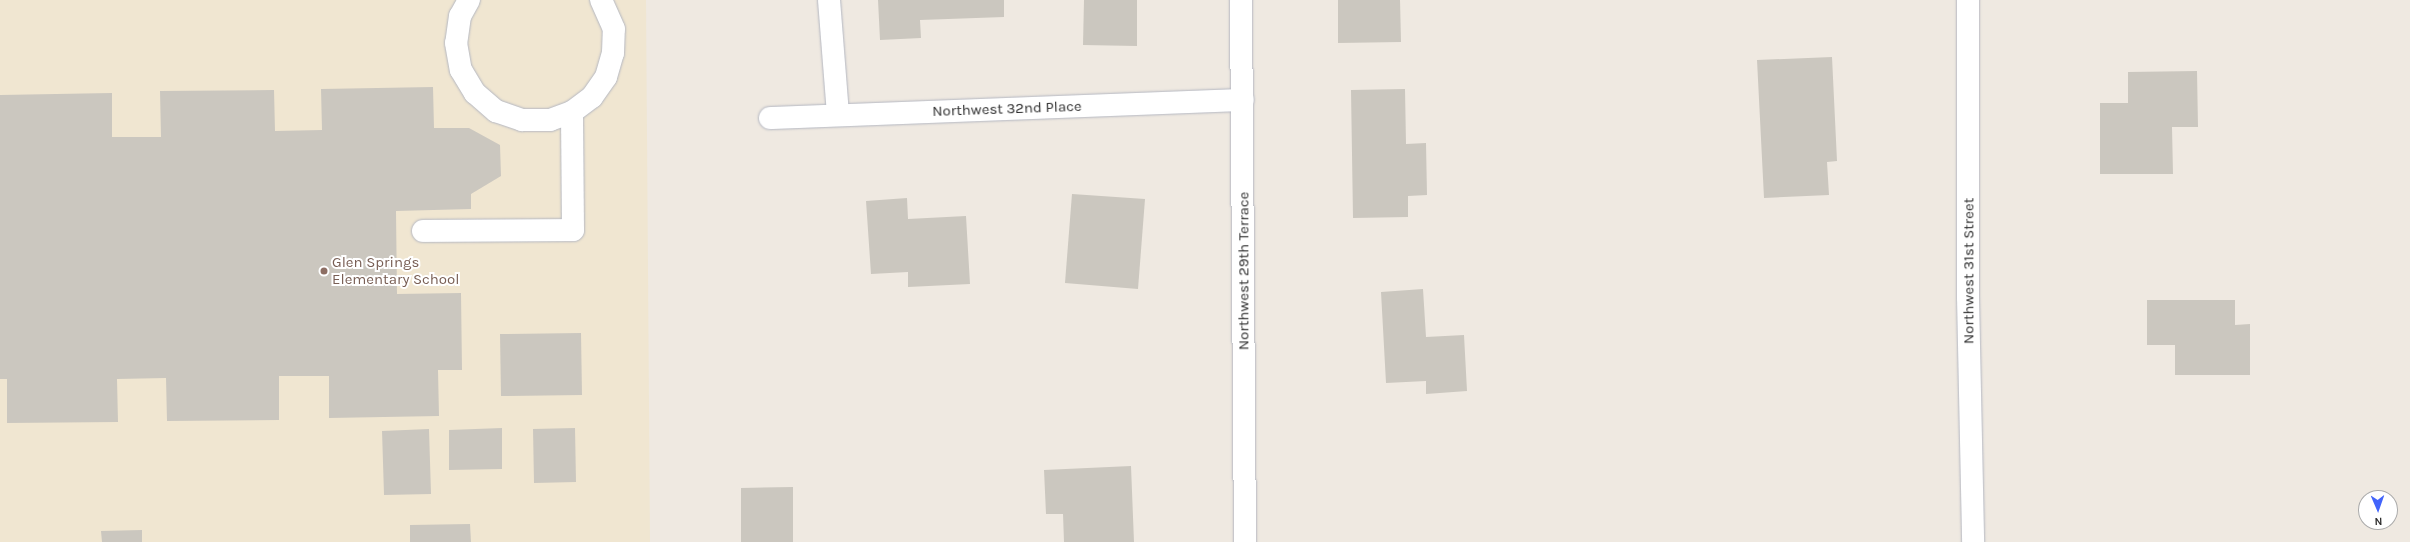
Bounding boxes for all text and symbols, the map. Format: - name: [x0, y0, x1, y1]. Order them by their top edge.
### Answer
- street label: Northwest 32nd Place: [932, 97, 1082, 121]
- street label: Northwest 29th Terrace: [1235, 192, 1253, 350]
- street label: Northwest 31st Street: [1960, 198, 1978, 344]
- place label: Glen Springs Elementary School: [332, 253, 459, 288]
- marker: Glen Springs Elementary School: [319, 266, 329, 276]
- north arrow: [2358, 490, 2398, 530]
- text: N: [2374, 515, 2383, 528]

